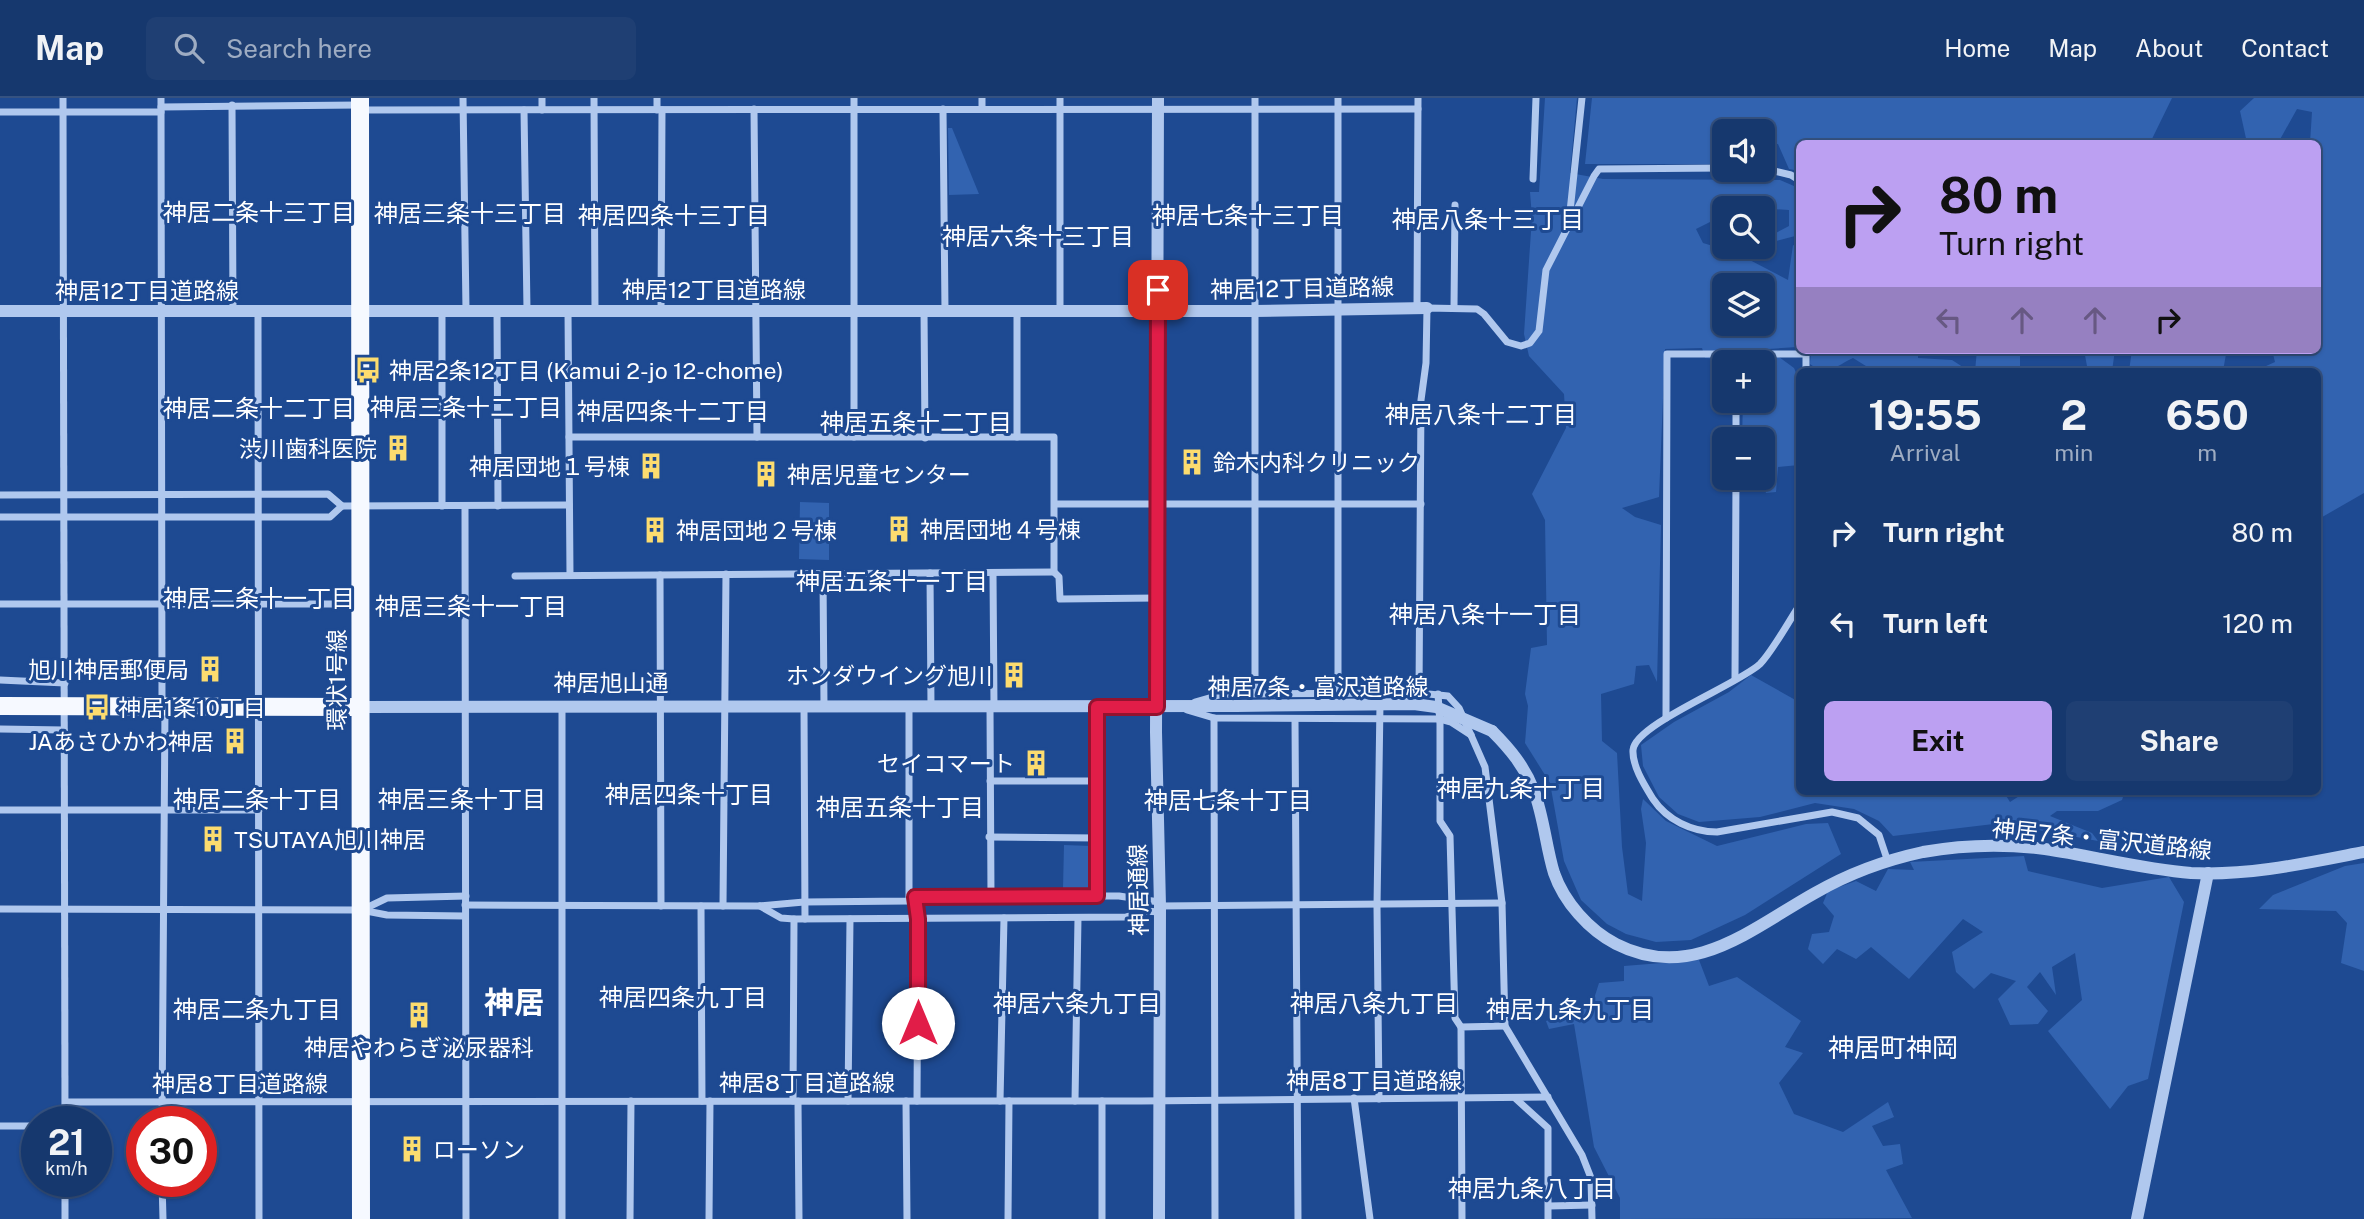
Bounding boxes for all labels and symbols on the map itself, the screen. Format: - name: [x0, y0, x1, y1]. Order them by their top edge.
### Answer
- district label: 神居二条十三丁目: [163, 198, 355, 226]
- district label: 神居三条十三丁目: [374, 199, 566, 227]
- district label: 神居四条十三丁目: [578, 201, 770, 229]
- district label: 神居七条十三丁目: [1152, 201, 1344, 229]
- district label: 神居八条十三丁目: [1392, 205, 1584, 233]
- district label: 神居六条十三丁目: [942, 222, 1134, 250]
- pin: [1128, 260, 1188, 320]
- street label: 神居12丁目道路線: [1210, 273, 1394, 303]
- street label: 神居12丁目道路線: [622, 276, 806, 303]
- street label: 神居12丁目道路線: [55, 277, 239, 304]
- bus stop icon: 神居2条12丁目 (Kamui 2-jo 12-chome): [353, 355, 383, 385]
- place label: 神居2条12丁目 (Kamui 2-jo 12-chome): [389, 357, 784, 384]
- district label: 神居三条十二丁目: [370, 393, 562, 421]
- district label: 神居二条十二丁目: [163, 394, 355, 422]
- district label: 神居四条十二丁目: [577, 397, 769, 425]
- district label: 神居八条十二丁目: [1385, 400, 1577, 428]
- district label: 神居五条十二丁目: [820, 408, 1012, 436]
- building icon: 渋川歯科医院: [383, 433, 413, 463]
- place label: 渋川歯科医院: [239, 435, 377, 462]
- building icon: 鈴木内科クリニック: [1177, 447, 1207, 477]
- place label: 鈴木内科クリニック: [1213, 449, 1420, 476]
- building icon: 神居団地１号棟: [636, 451, 666, 481]
- place label: 神居団地１号棟: [469, 453, 630, 480]
- building icon: 神居児童センター: [751, 459, 781, 489]
- place label: 神居児童センター: [787, 461, 971, 488]
- building icon: 神居団地４号棟: [884, 514, 914, 544]
- building icon: 神居団地２号棟: [640, 515, 670, 545]
- place label: 神居団地４号棟: [920, 516, 1081, 543]
- place label: 神居団地２号棟: [676, 517, 837, 544]
- district label: 神居五条十一丁目: [796, 567, 988, 595]
- district label: 神居二条十一丁目: [163, 584, 355, 612]
- district label: 神居三条十一丁目: [375, 592, 567, 620]
- district label: 神居八条十一丁目: [1389, 600, 1581, 628]
- street label: 環状1号線: [323, 629, 350, 731]
- building icon: 旭川神居郵便局: [195, 654, 225, 684]
- place label: 旭川神居郵便局: [28, 656, 189, 683]
- building icon: ホンダウイング旭川: [999, 660, 1029, 690]
- place label: ホンダウイング旭川: [786, 662, 993, 689]
- street label: 神居旭山通: [554, 669, 669, 696]
- street label: 神居7条・富沢道路線: [1208, 673, 1428, 700]
- bus stop icon: 神居1条10丁目: [82, 692, 112, 722]
- place label: 神居1条10丁目: [118, 694, 266, 721]
- building icon: JAあさひかわ神居: [220, 726, 250, 756]
- place label: JAあさひかわ神居: [29, 728, 214, 755]
- building icon: セイコマート: [1021, 748, 1051, 778]
- place label: セイコマート: [877, 750, 1015, 777]
- district label: 神居九条十丁目: [1437, 774, 1605, 802]
- district label: 神居四条十丁目: [605, 780, 773, 808]
- district label: 神居二条十丁目: [173, 785, 341, 813]
- district label: 神居三条十丁目: [378, 785, 546, 813]
- district label: 神居七条十丁目: [1144, 786, 1312, 814]
- district label: 神居五条十丁目: [816, 793, 984, 821]
- street label: 神居7条・富沢道路線: [1991, 814, 2213, 864]
- building icon: TSUTAYA旭川神居: [198, 824, 228, 854]
- place label: TSUTAYA旭川神居: [234, 826, 426, 853]
- street label: 神居通線: [1124, 844, 1152, 936]
- district label: 神居四条九丁目: [599, 983, 767, 1011]
- district label: 神居: [484, 984, 544, 1020]
- position arrow: [881, 986, 955, 1060]
- district label: 神居六条九丁目: [993, 989, 1161, 1017]
- district label: 神居八条九丁目: [1290, 989, 1458, 1017]
- district label: 神居二条九丁目: [173, 995, 341, 1023]
- district label: 神居九条九丁目: [1486, 995, 1654, 1023]
- building icon: 神居やわらぎ泌尿器科: [404, 1000, 434, 1030]
- district label: 神居町神岡: [1828, 1032, 1958, 1063]
- place label: 神居やわらぎ泌尿器科: [304, 1034, 534, 1061]
- street label: 神居8丁目道路線: [1286, 1067, 1462, 1094]
- street label: 神居8丁目道路線: [719, 1069, 895, 1096]
- street label: 神居8丁目道路線: [152, 1070, 328, 1097]
- speed limit sign: 30: [126, 1106, 217, 1197]
- building icon: ローソン: [397, 1134, 427, 1164]
- place label: ローソン: [433, 1136, 525, 1163]
- district label: 神居九条八丁目: [1448, 1174, 1616, 1202]

